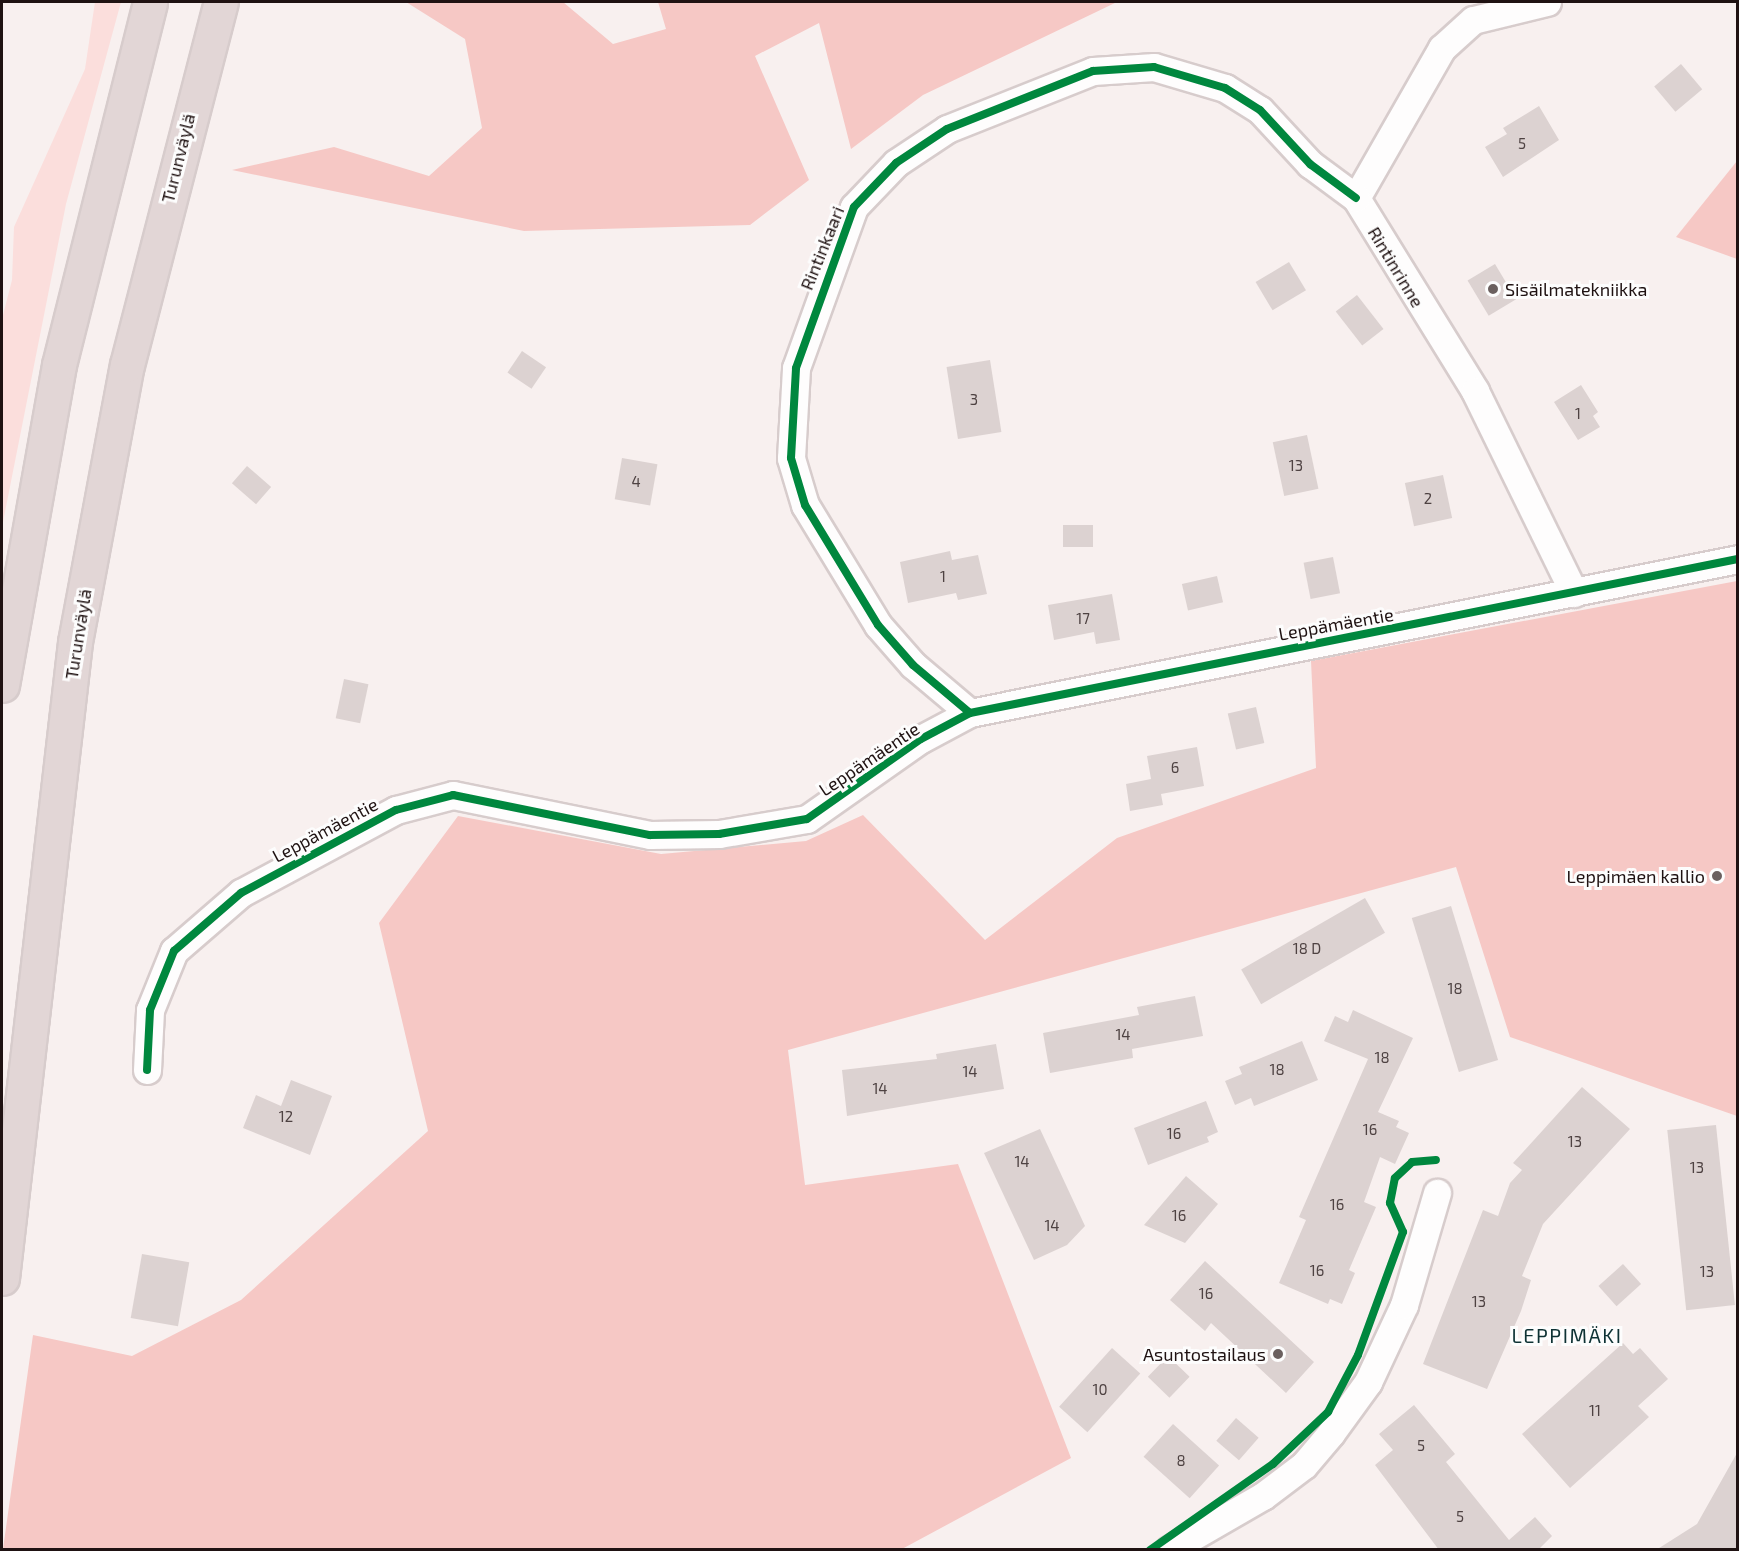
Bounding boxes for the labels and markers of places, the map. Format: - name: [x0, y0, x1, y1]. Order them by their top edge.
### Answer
- place label: Sisäilmatekniikka: [1505, 278, 1647, 300]
- marker: Sisäilmatekniikka: [1486, 282, 1500, 296]
- place label: Leppimäen kallio: [1567, 865, 1705, 887]
- marker: Leppimäen kallio: [1710, 869, 1724, 883]
- place label: Asuntostailaus: [1143, 1343, 1266, 1365]
- marker: Asuntostailaus: [1271, 1347, 1285, 1361]

